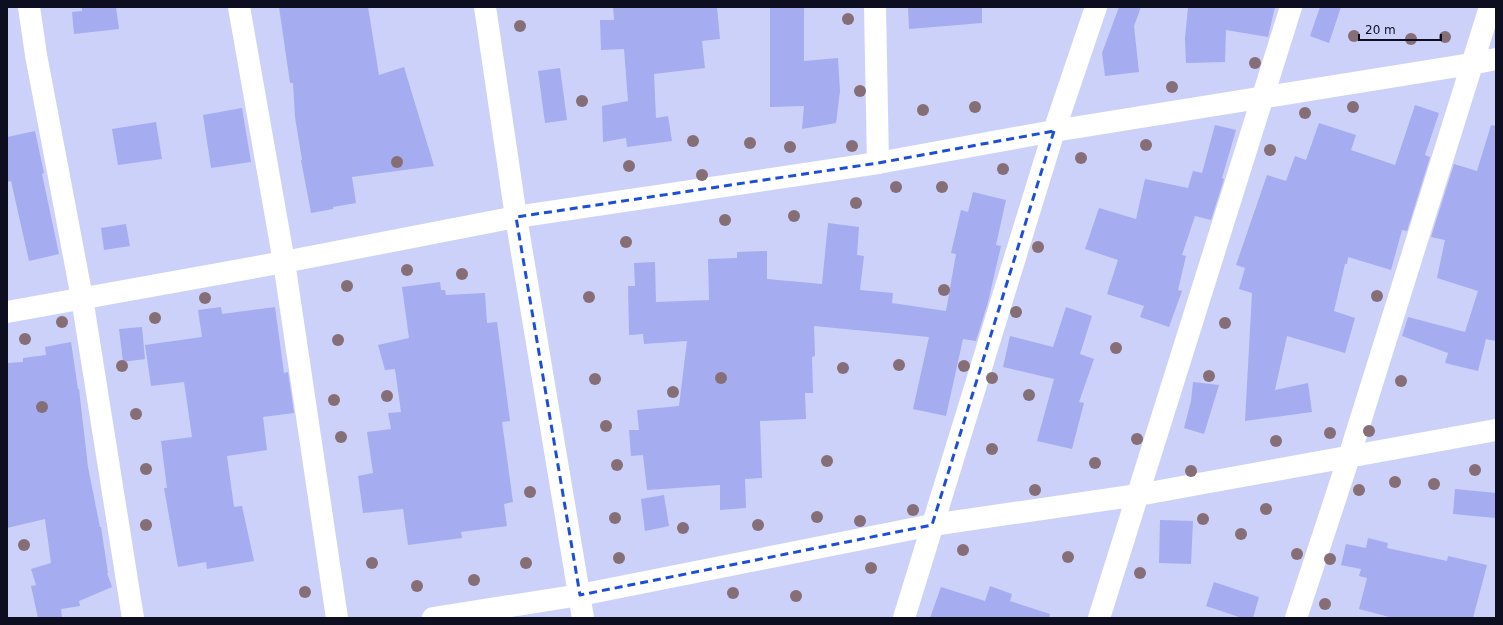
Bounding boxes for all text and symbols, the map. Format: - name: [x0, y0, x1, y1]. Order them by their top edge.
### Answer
- scale bar: [1359, 16, 1441, 42]
- text: 20 m: [1365, 23, 1396, 37]

